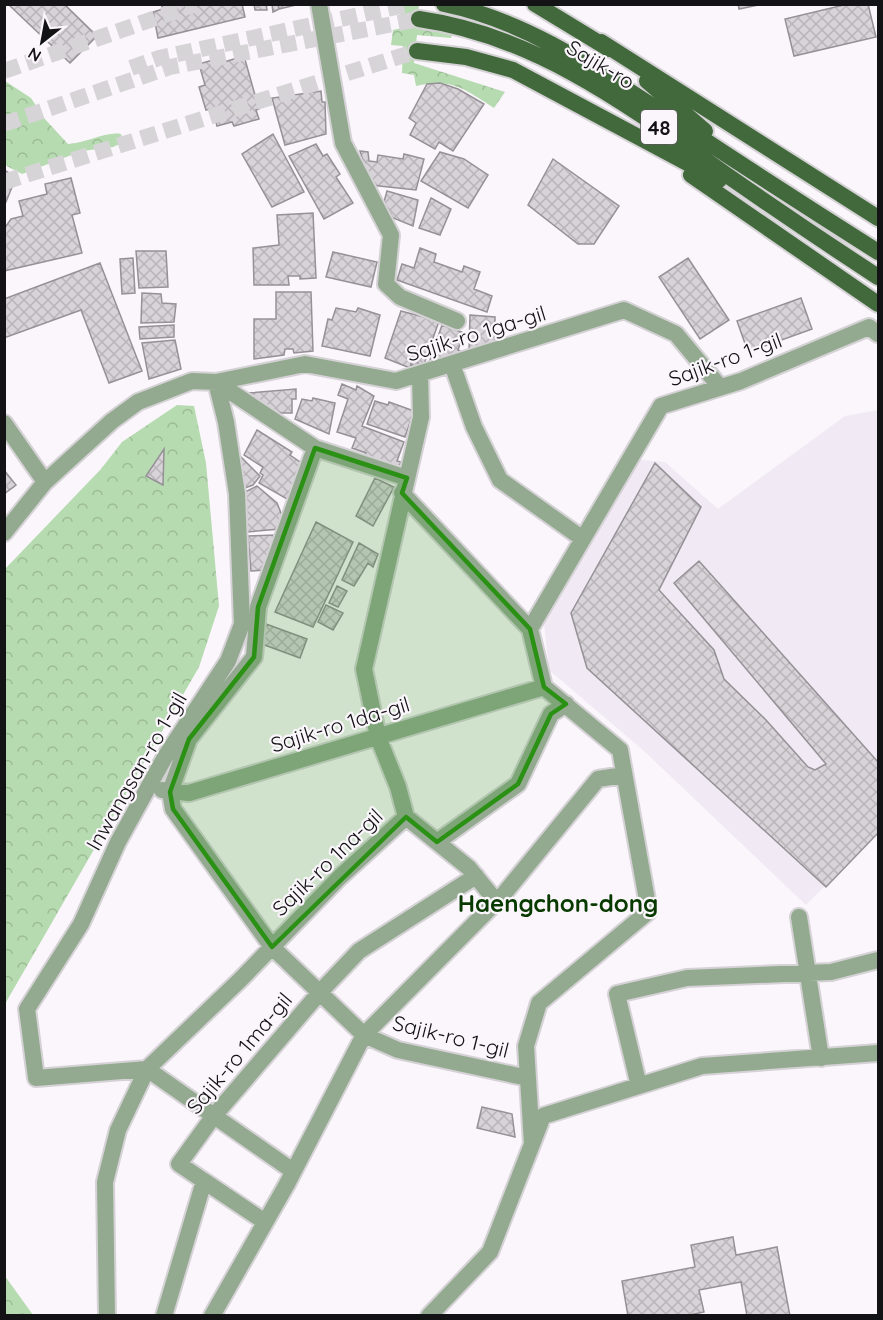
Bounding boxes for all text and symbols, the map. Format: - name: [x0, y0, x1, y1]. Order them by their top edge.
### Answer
- north arrow: [12, 12, 72, 72]
- street label: Sajik-ro: [562, 34, 640, 94]
- text: N: [24, 43, 44, 66]
- road number: 48: [641, 110, 677, 144]
- street label: Sajik-ro 1ga-gil: [403, 299, 549, 367]
- street label: Sajik-ro 1-gil: [665, 327, 785, 391]
- street label: Inwangsan-ro 1-gil: [80, 687, 192, 855]
- street label: Sajik-ro 1da-gil: [267, 691, 413, 757]
- street label: Sajik-ro 1na-gil: [266, 803, 388, 921]
- district label: Haengchon-dong: [458, 888, 658, 918]
- street label: Sajik-ro 1ma-gil: [181, 987, 297, 1119]
- street label: Sajik-ro 1-gil: [390, 1009, 512, 1063]

